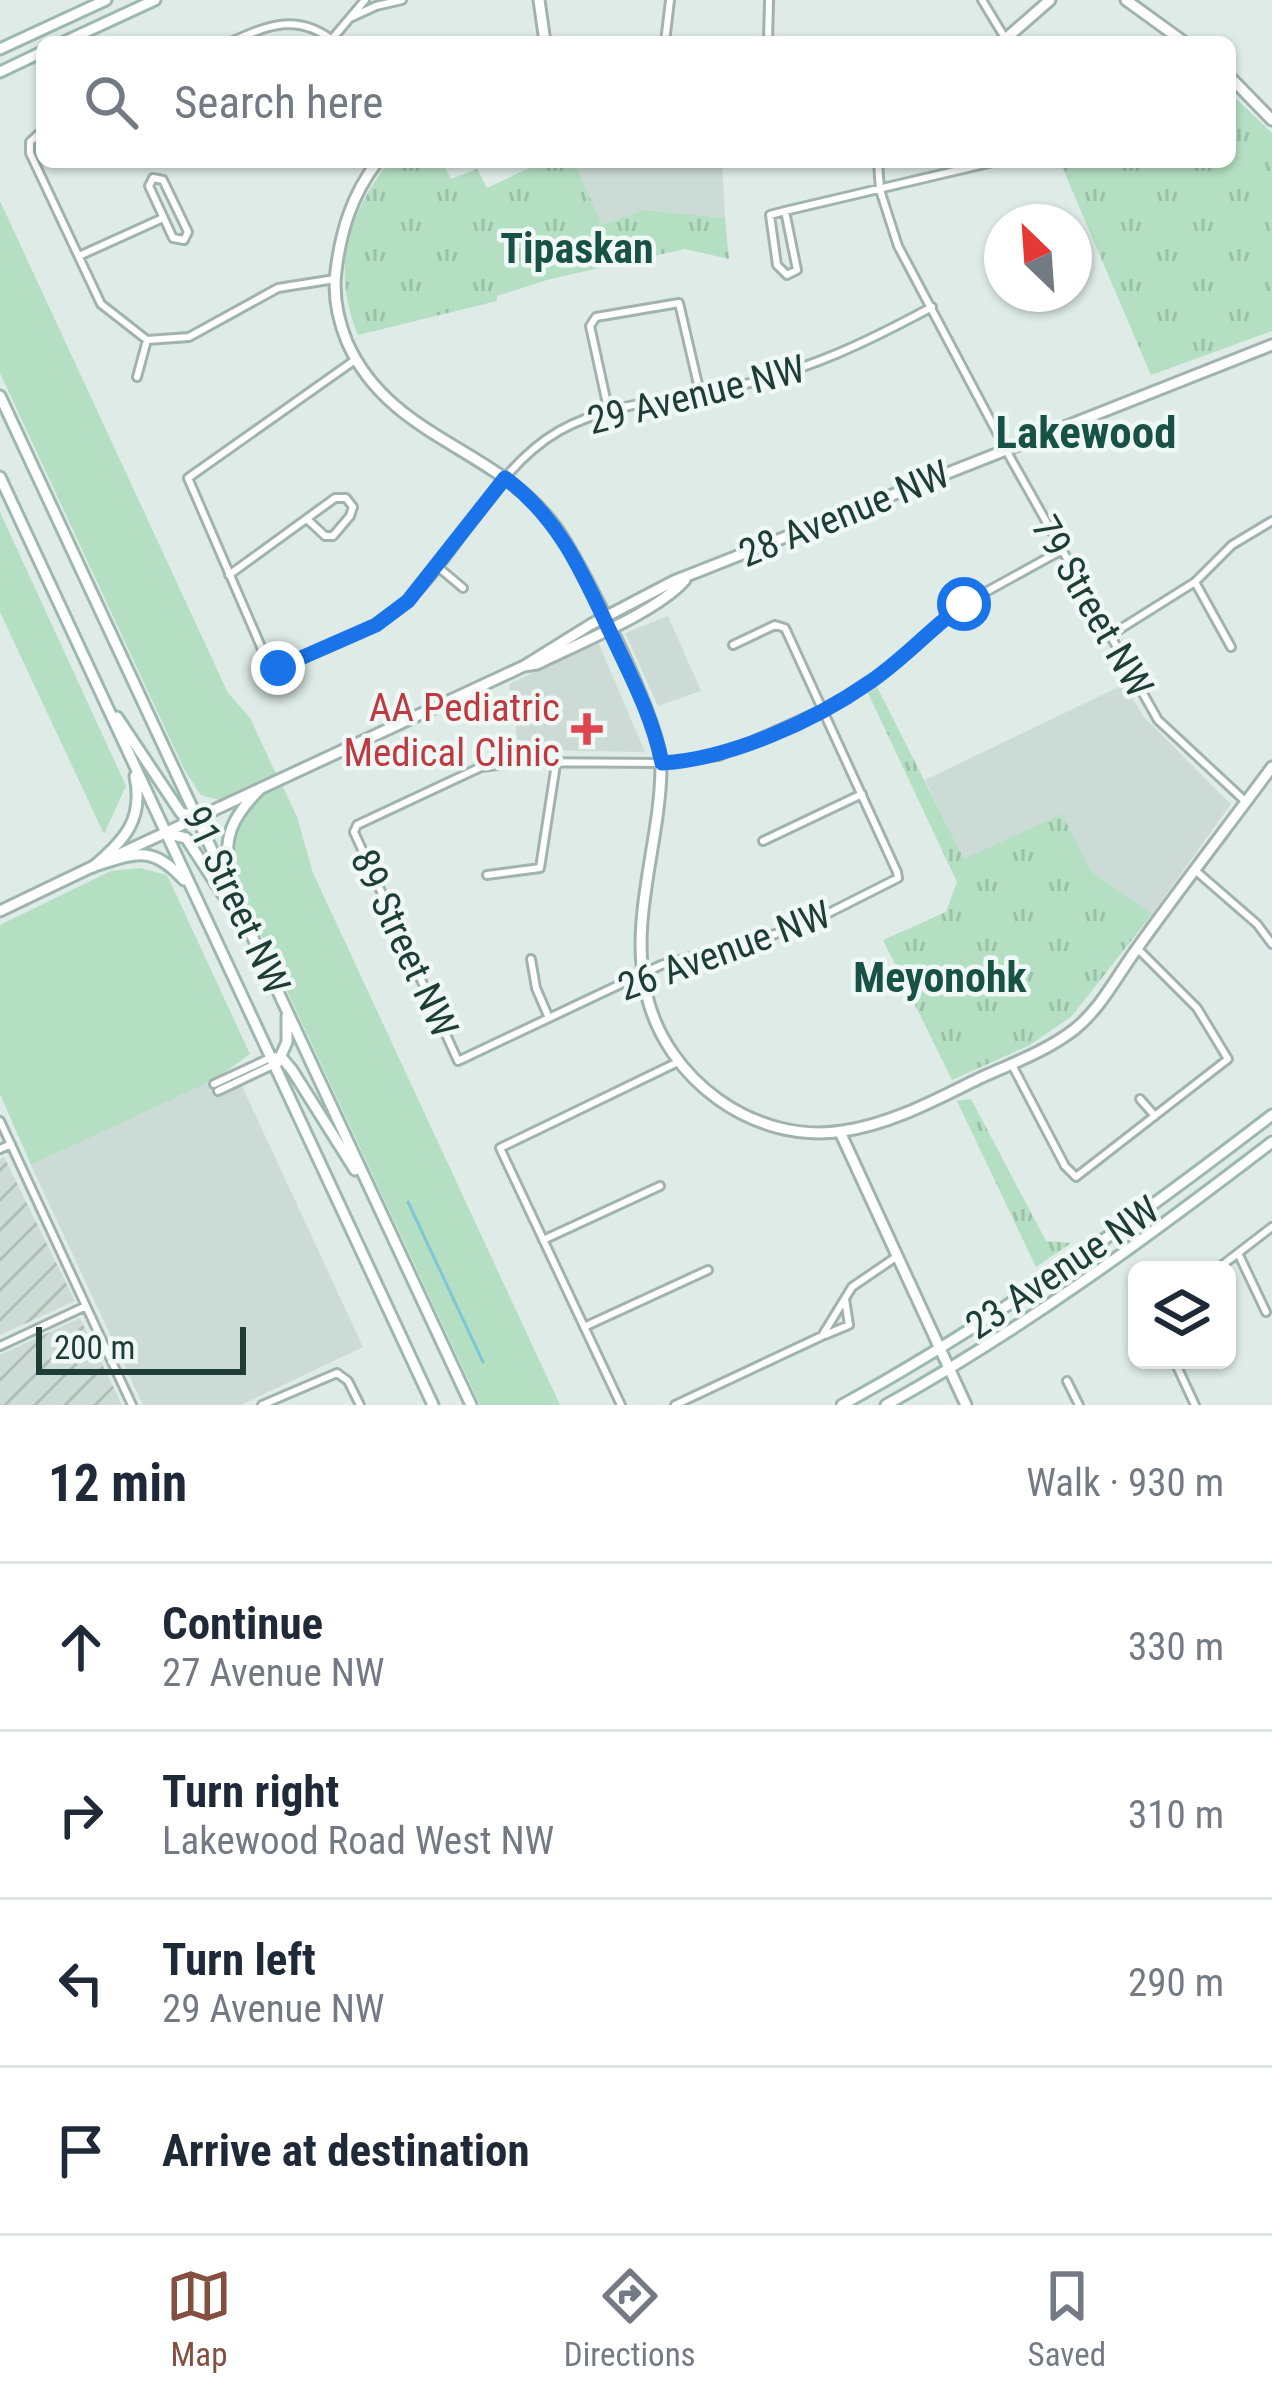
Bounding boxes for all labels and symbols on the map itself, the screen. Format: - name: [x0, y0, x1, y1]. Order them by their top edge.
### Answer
- north arrow: [984, 204, 1092, 312]
- district label: Tipaskan: [500, 224, 654, 273]
- street label: 29 Avenue NW: [583, 346, 810, 444]
- district label: Lakewood: [996, 406, 1176, 459]
- street label: 28 Avenue NW: [733, 451, 956, 577]
- street label: 79 Street NW: [1022, 508, 1162, 705]
- route start: [937, 577, 991, 631]
- route end: [251, 641, 305, 695]
- place label: AA Pediatric Medical Clinic: [344, 685, 560, 776]
- marker: AA Pediatric Medical Clinic: [571, 713, 603, 745]
- street label: 91 Street NW: [173, 799, 300, 1002]
- street label: 89 Street NW: [341, 842, 468, 1045]
- street label: 26 Avenue NW: [612, 891, 837, 1011]
- district label: Meyonohk: [853, 953, 1028, 1002]
- street label: 23 Avenue NW: [957, 1187, 1168, 1349]
- scale bar: [36, 1321, 246, 1374]

